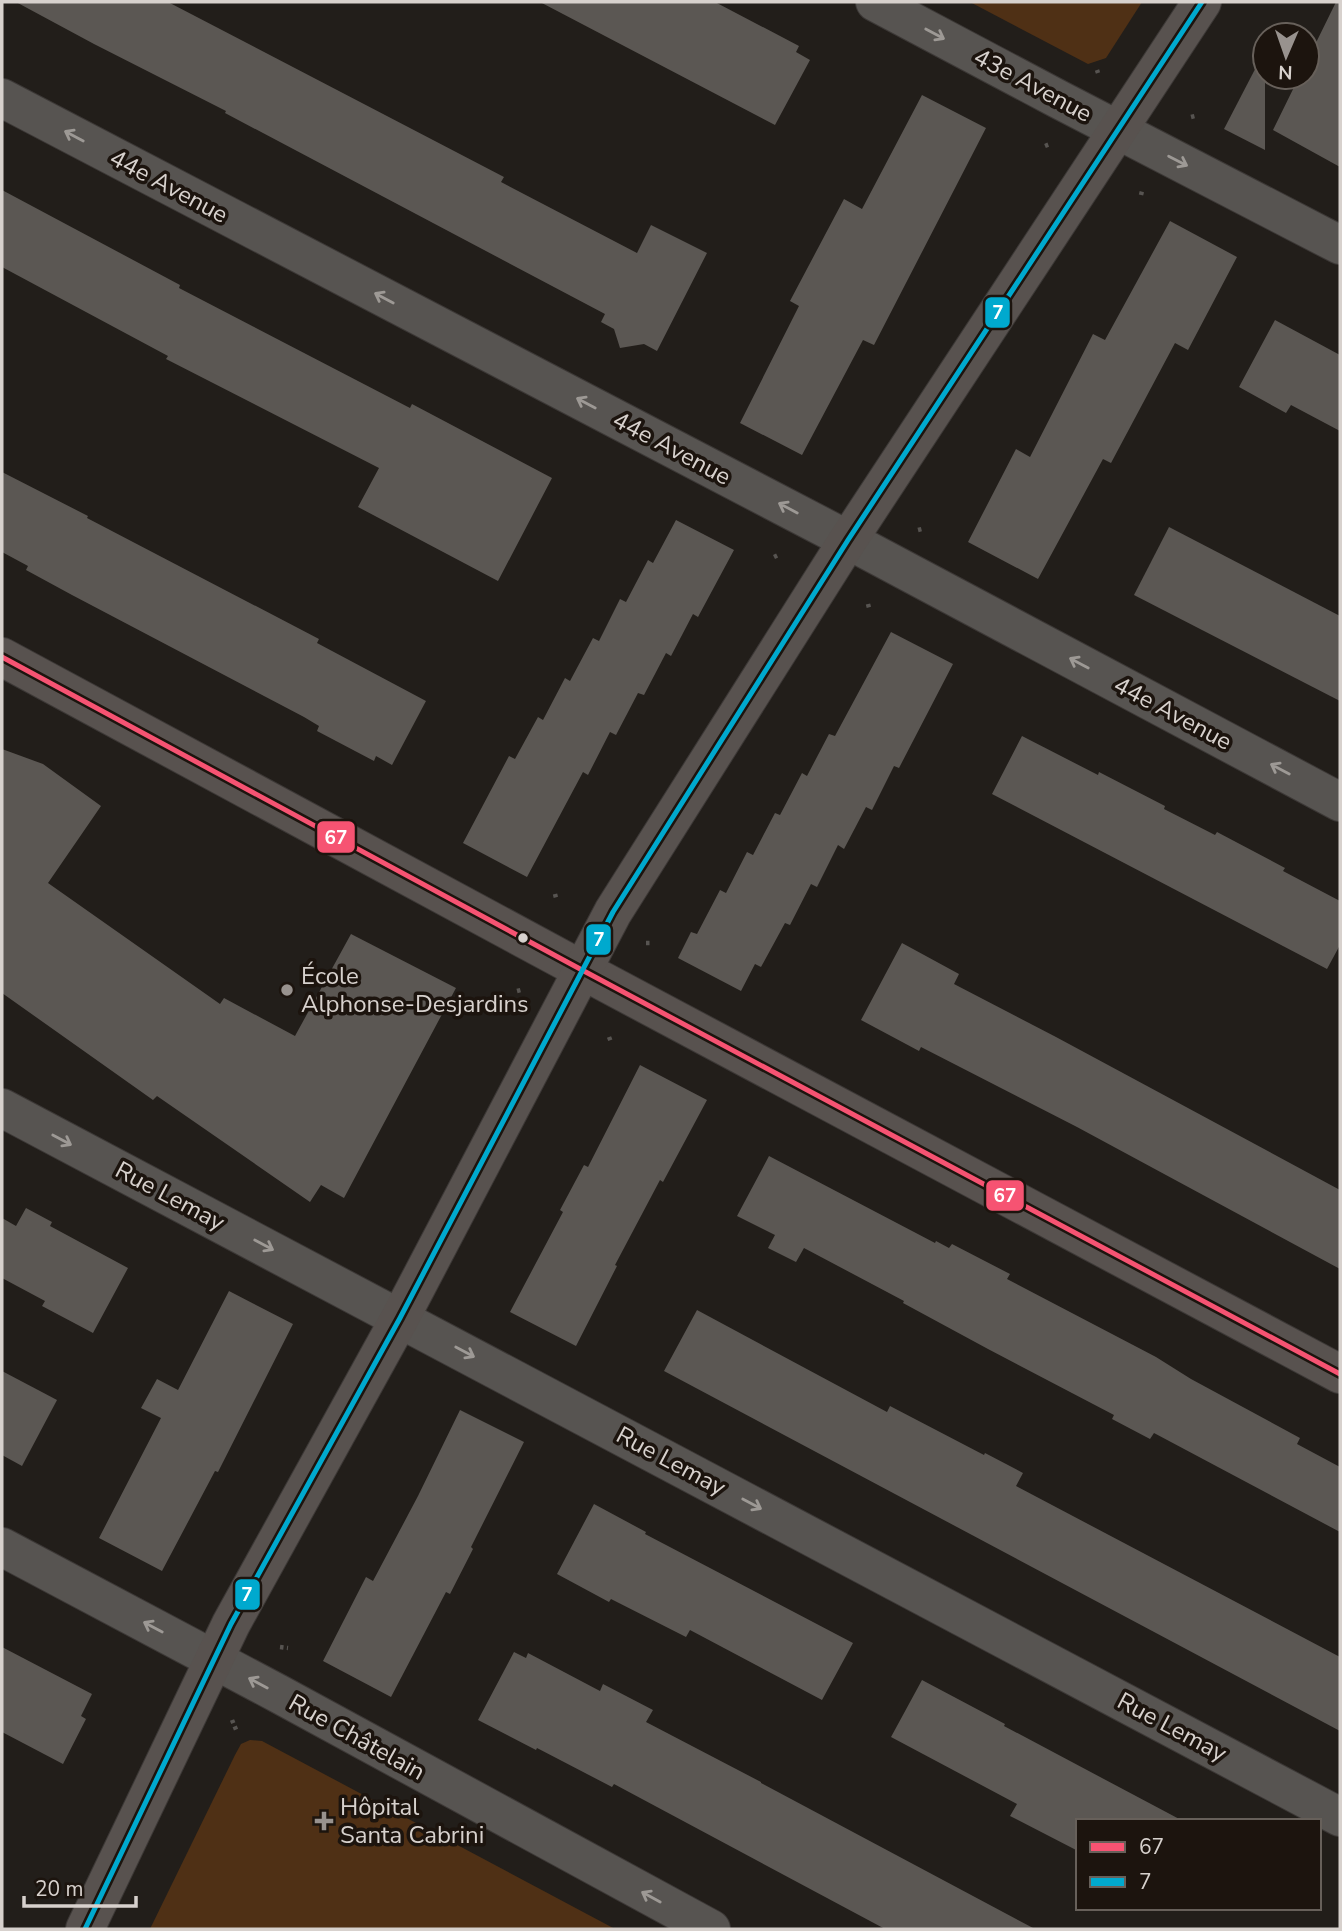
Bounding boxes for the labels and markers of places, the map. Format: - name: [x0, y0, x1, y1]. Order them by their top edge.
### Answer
- unlabelled marker: [516, 931, 530, 945]
- place label: École Alphonse-Desjardins: [301, 960, 529, 1020]
- marker: École Alphonse-Desjardins: [279, 982, 295, 998]
- place label: Hôpital Santa Cabrini: [340, 1791, 484, 1851]
- marker: Hôpital Santa Cabrini: [314, 1811, 334, 1831]

